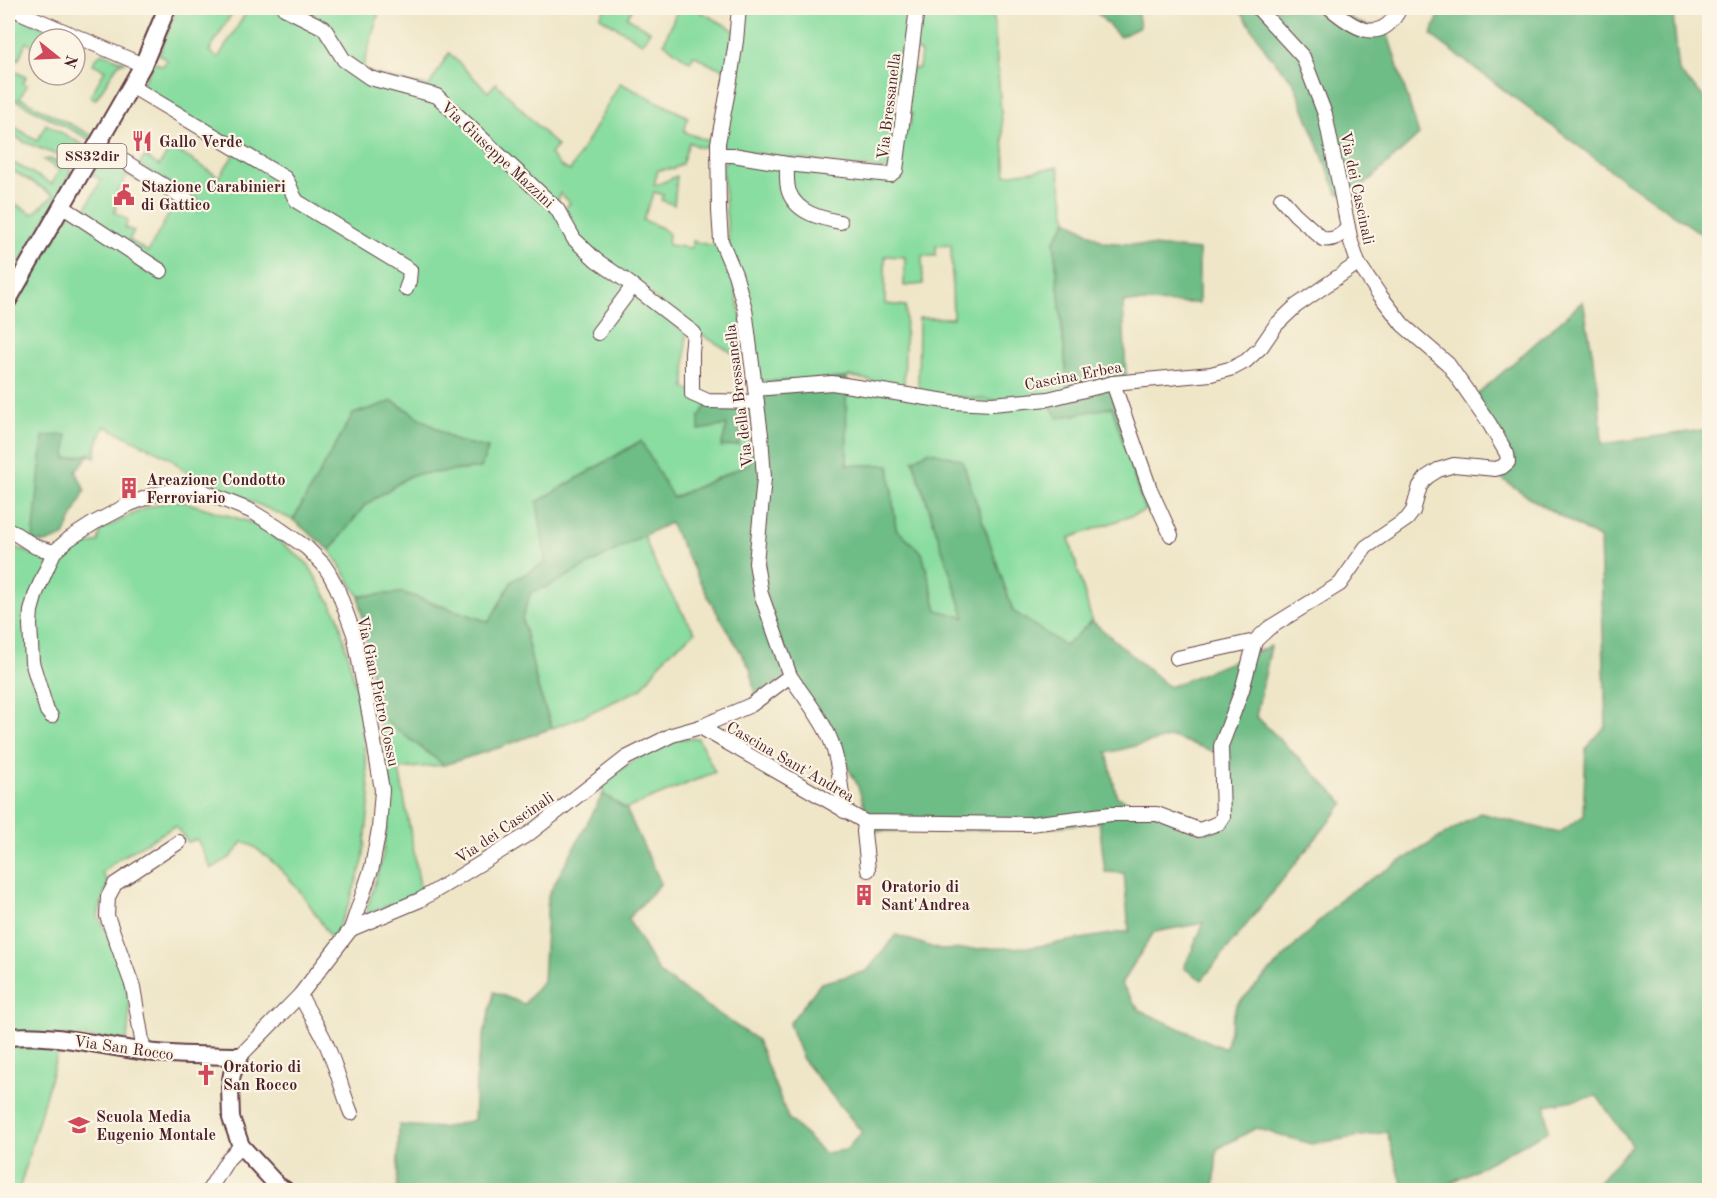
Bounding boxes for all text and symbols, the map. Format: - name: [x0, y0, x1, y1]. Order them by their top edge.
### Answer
- north arrow: [27, 27, 87, 87]
- street label: Via Bressanella: [875, 52, 904, 161]
- text: N: [60, 53, 79, 70]
- street label: Via Giuseppe Mazzini: [437, 99, 556, 212]
- restaurant icon: Gallo Verde: [130, 129, 154, 153]
- street label: Via dei Cascinali: [1336, 131, 1376, 246]
- place label: Gallo Verde: [159, 135, 243, 151]
- road number: SS32dir: [58, 144, 127, 168]
- place label: Stazione Carabinieri di Gattico: [141, 180, 286, 214]
- public building icon: Stazione Carabinieri di Gattico: [112, 183, 136, 207]
- street label: Via della Bressanella: [723, 323, 757, 468]
- street label: Cascina Erbea: [1023, 360, 1124, 394]
- place label: Areazione Condotto Ferroviario: [146, 473, 286, 507]
- building icon: Areazione Condotto Ferroviario: [117, 476, 141, 500]
- street label: Via Gian Pietro Cossu: [353, 615, 401, 769]
- street label: Cascina Sant'Andrea: [723, 720, 857, 806]
- street label: Via dei Cascinali: [453, 790, 557, 867]
- place label: Oratorio di Sant'Andrea: [881, 880, 970, 914]
- building icon: Oratorio di Sant'Andrea: [852, 883, 876, 907]
- street label: Via San Rocco: [73, 1034, 175, 1064]
- place label: Oratorio di San Rocco: [223, 1060, 301, 1094]
- church icon: Oratorio di San Rocco: [194, 1063, 218, 1087]
- place label: Scuola Media Eugenio Montale: [96, 1110, 216, 1144]
- school or university icon: Scuola Media Eugenio Montale: [67, 1113, 91, 1137]

